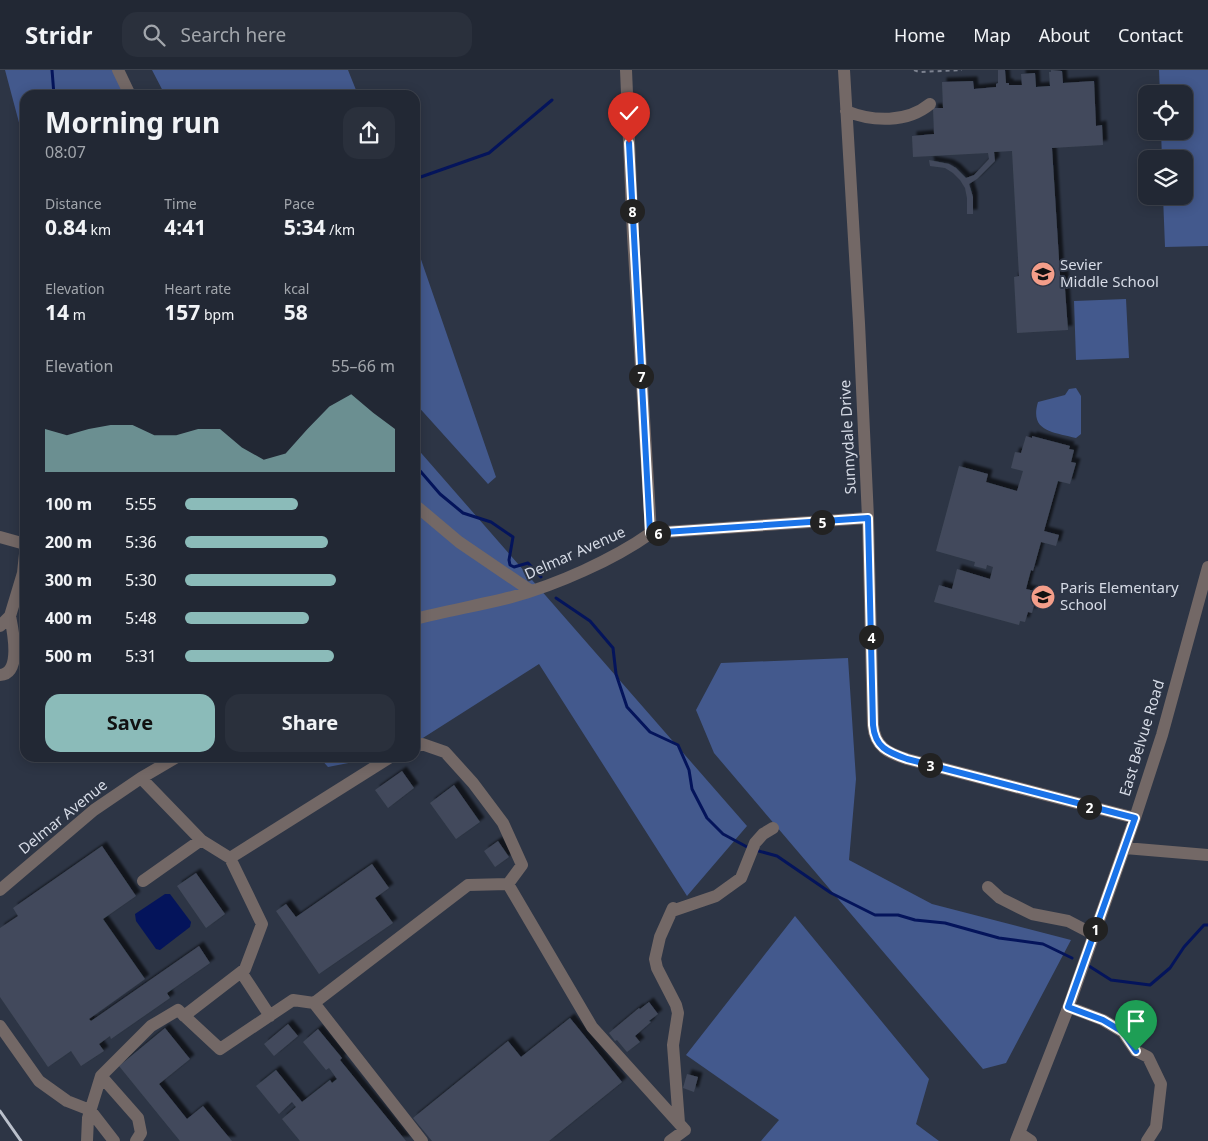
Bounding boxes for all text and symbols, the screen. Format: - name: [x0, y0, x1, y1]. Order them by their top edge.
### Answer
- search box: [122, 12, 472, 57]
- text: Stridr: [25, 18, 92, 51]
- icon: search: [140, 21, 168, 49]
- text: Search here: [180, 22, 286, 48]
- text: Home: [894, 23, 945, 47]
- text: Map: [973, 23, 1011, 47]
- text: About: [1039, 23, 1090, 47]
- text: Contact: [1118, 23, 1183, 47]
- map controls: [1138, 85, 1193, 205]
- button: locate: [1138, 85, 1193, 140]
- pin: [608, 92, 650, 143]
- icon: check: [615, 99, 643, 127]
- text: Morning run: [45, 103, 220, 141]
- button: share: [343, 107, 395, 159]
- text: 08:07: [45, 141, 86, 163]
- button: layers: [1138, 150, 1193, 205]
- text: Distance: [45, 194, 102, 213]
- text: Time: [164, 194, 197, 213]
- text: Pace: [284, 194, 315, 213]
- pin: 8: [620, 198, 644, 224]
- text: 8: [628, 202, 637, 221]
- text: 0.84: [45, 213, 87, 241]
- text: 4:41: [164, 213, 206, 241]
- text: 5:34: [284, 213, 326, 241]
- text: km: [87, 220, 111, 239]
- text: /km: [326, 220, 355, 239]
- place label: Sevier Middle School: [1060, 254, 1159, 291]
- school or university icon: Sevier Middle School: [1030, 261, 1056, 287]
- text: Elevation: [45, 279, 105, 298]
- text: Heart rate: [164, 279, 231, 298]
- text: kcal: [284, 279, 309, 298]
- text: 14: [45, 298, 69, 326]
- text: 157: [164, 298, 200, 326]
- text: 58: [284, 298, 308, 326]
- text: m: [69, 305, 86, 324]
- text: bpm: [200, 305, 234, 324]
- text: Elevation: [45, 355, 113, 377]
- text: 55–66 m: [331, 355, 395, 377]
- pin: 7: [628, 364, 654, 388]
- text: 7: [637, 367, 646, 386]
- street label: Sunnydale Drive: [834, 379, 860, 495]
- text: 100 m: [45, 493, 92, 515]
- text: 5:55: [125, 493, 157, 515]
- pin: 5: [810, 510, 834, 534]
- text: 5: [818, 513, 827, 532]
- pin: 6: [646, 520, 670, 546]
- street label: Delmar Avenue: [521, 521, 628, 583]
- text: 6: [654, 524, 663, 543]
- text: 200 m: [45, 531, 92, 553]
- text: 5:36: [125, 531, 157, 553]
- text: 300 m: [45, 569, 92, 591]
- text: 5:30: [125, 569, 157, 591]
- place label: Paris Elementary School: [1060, 577, 1179, 614]
- school or university icon: Paris Elementary School: [1030, 584, 1056, 610]
- text: 400 m: [45, 607, 92, 629]
- text: 5:48: [125, 607, 157, 629]
- pin: 4: [858, 624, 884, 650]
- text: 4: [867, 628, 876, 647]
- text: 500 m: [45, 645, 92, 667]
- text: 5:31: [125, 645, 157, 667]
- street label: East Belvue Road: [1114, 677, 1168, 798]
- button: Save: [45, 694, 215, 752]
- button: Share: [225, 694, 395, 752]
- pin: 3: [918, 752, 942, 778]
- text: 3: [926, 756, 935, 775]
- street label: Delmar Avenue: [14, 774, 111, 858]
- pin: 2: [1076, 794, 1102, 820]
- text: 2: [1085, 798, 1094, 817]
- pin: 1: [1082, 916, 1108, 942]
- text: 1: [1091, 920, 1100, 939]
- pin: [1115, 1000, 1157, 1051]
- icon: arrive: [1122, 1007, 1150, 1035]

